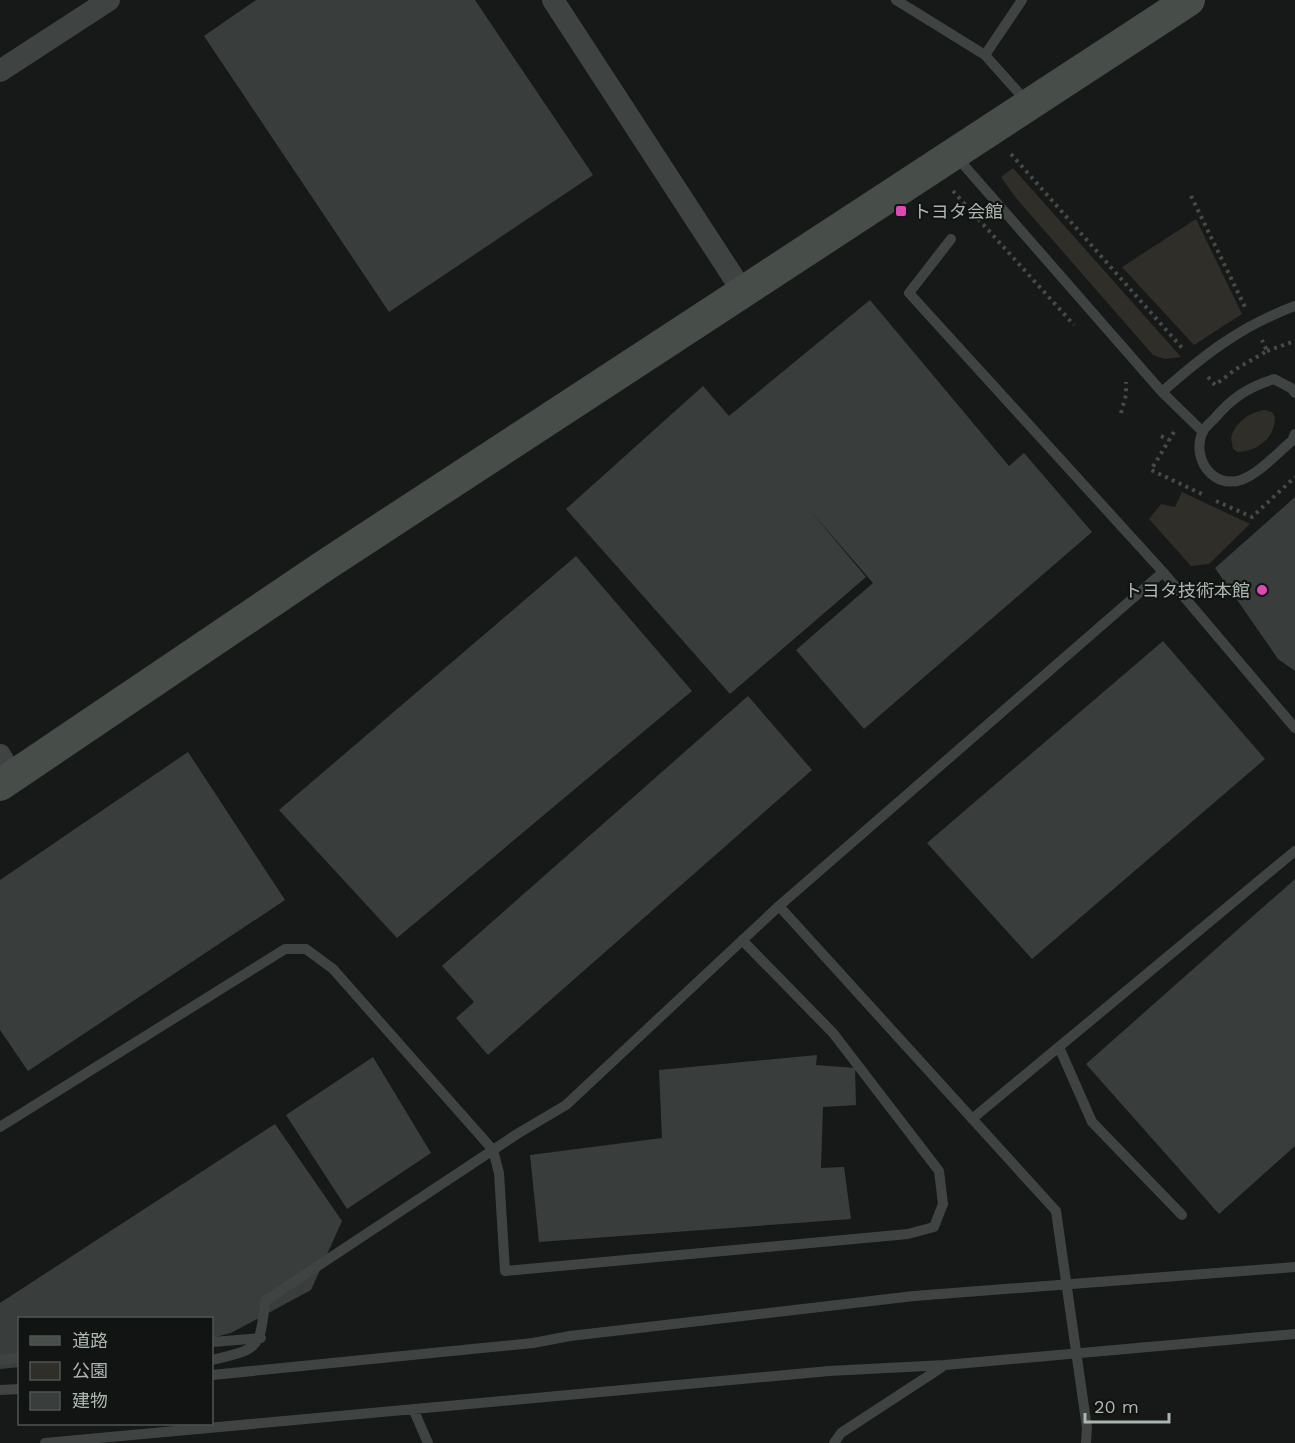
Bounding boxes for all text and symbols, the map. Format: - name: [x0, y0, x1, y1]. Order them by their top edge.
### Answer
- place label: トヨタ会館: [913, 201, 1003, 222]
- marker: トヨタ会館: [894, 204, 908, 218]
- place label: トヨタ技術本館: [1124, 580, 1250, 601]
- marker: トヨタ技術本館: [1255, 583, 1269, 597]
- legend: [18, 1317, 213, 1425]
- text: 道路: [72, 1330, 108, 1351]
- text: 公園: [72, 1360, 108, 1381]
- scale bar: [1085, 1386, 1169, 1424]
- text: 建物: [72, 1390, 108, 1411]
- text: 20 m: [1094, 1396, 1139, 1417]

